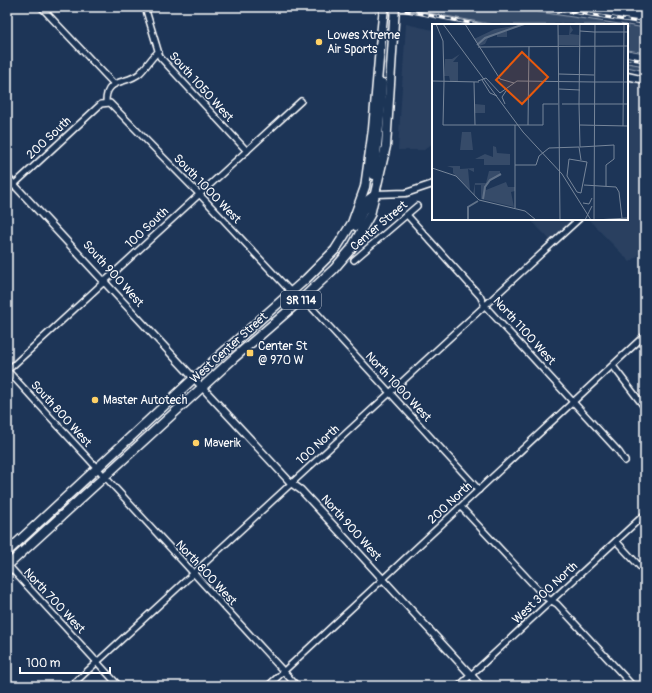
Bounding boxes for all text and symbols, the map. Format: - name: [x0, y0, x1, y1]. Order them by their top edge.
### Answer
- inset map: [432, 24, 628, 220]
- place label: Lowes Xtreme Air Sports: [327, 28, 400, 57]
- marker: Lowes Xtreme Air Sports: [314, 37, 324, 47]
- street label: South 1050 West: [166, 49, 236, 125]
- street label: 200 South: [24, 113, 75, 162]
- street label: South 1000 West: [170, 151, 244, 227]
- street label: Center Street: [347, 198, 411, 254]
- street label: 100 South: [122, 204, 172, 252]
- street label: South 900 West: [79, 238, 147, 310]
- road number: SR 114: [281, 291, 321, 309]
- street label: North 1100 West: [489, 294, 559, 368]
- street label: West Center Street: [187, 309, 271, 387]
- place label: Center St @ 970 W: [258, 339, 307, 368]
- marker: Center St @ 970 W: [245, 348, 255, 358]
- street label: North 1000 West: [362, 349, 434, 425]
- street label: South 800 West: [27, 378, 95, 450]
- place label: Master Autotech: [103, 393, 188, 408]
- marker: Master Autotech: [90, 395, 100, 405]
- street label: 100 North: [293, 421, 343, 468]
- place label: Maverik: [204, 436, 241, 451]
- marker: Maverik: [191, 438, 201, 448]
- street label: 200 North: [425, 479, 475, 527]
- street label: North 900 West: [318, 492, 385, 564]
- street label: North 800 West: [172, 537, 240, 609]
- street label: West 300 North: [509, 559, 581, 627]
- street label: North 700 West: [20, 565, 88, 637]
- scale bar: [20, 649, 110, 675]
- text: 100 m: [26, 656, 61, 671]

